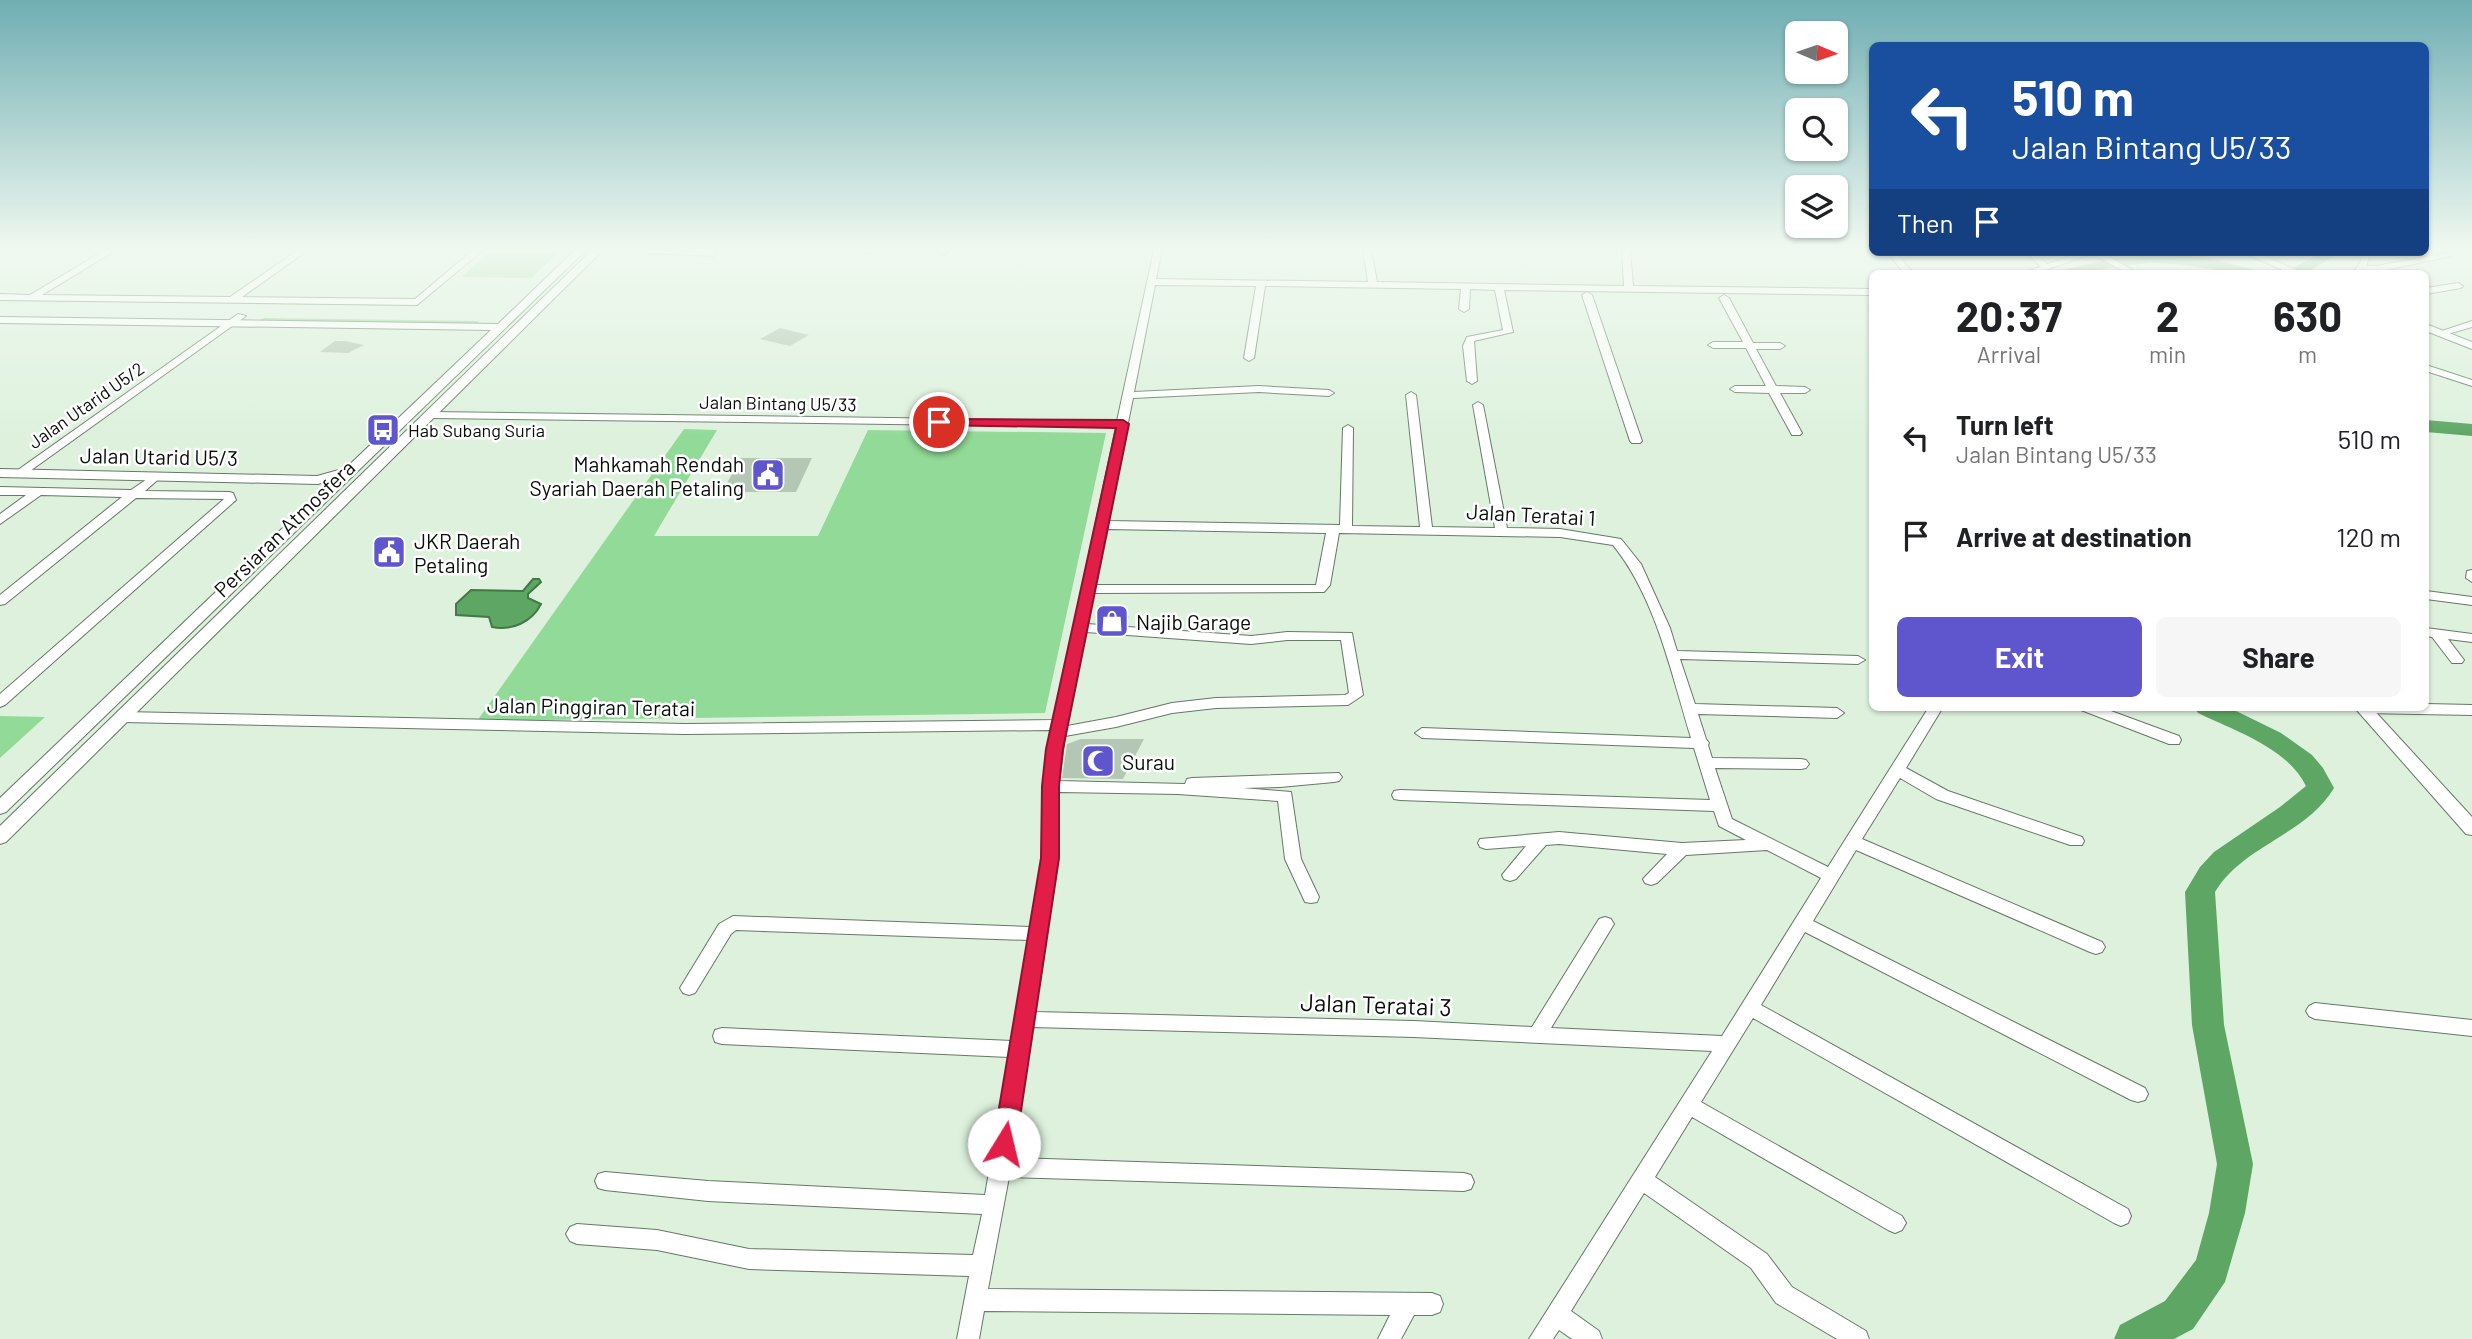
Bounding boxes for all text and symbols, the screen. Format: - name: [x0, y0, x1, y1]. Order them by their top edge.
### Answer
- north arrow: [1785, 21, 1848, 84]
- map controls: [1785, 21, 1848, 238]
- text: 510 m: [2012, 67, 2134, 126]
- icon: left: [1897, 70, 1988, 161]
- button: search: [1785, 98, 1848, 161]
- text: Jalan Bintang U5/33: [2012, 127, 2291, 165]
- button: layers: [1785, 175, 1848, 238]
- icon: arrive: [1968, 203, 2006, 241]
- text: Then: [1897, 207, 1954, 238]
- text: 20:37: [1956, 290, 2062, 340]
- text: 2: [2156, 290, 2179, 340]
- text: 630: [2273, 290, 2342, 340]
- text: Arrival: [1977, 340, 2041, 368]
- text: min: [2149, 340, 2186, 368]
- text: m: [2298, 340, 2317, 368]
- street label: Jalan Utarid U5/2: [24, 357, 148, 453]
- street label: Jalan Bintang U5/33: [699, 391, 857, 415]
- pin: [909, 392, 969, 452]
- icon: arrive: [920, 403, 958, 441]
- text: Turn left: [1956, 409, 2054, 440]
- bus stop icon: Hab Subang Suria: [364, 411, 402, 449]
- place label: Hab Subang Suria: [408, 419, 545, 441]
- icon: left: [1897, 419, 1935, 457]
- text: 510 m: [2338, 423, 2401, 454]
- text: Jalan Bintang U5/33: [1956, 440, 2157, 468]
- street label: Jalan Utarid U5/3: [80, 442, 238, 470]
- place label: Mahkamah Rendah Syariah Daerah Petaling: [529, 451, 744, 500]
- street label: Persiaran Atmosfera: [209, 454, 359, 602]
- public building icon: Mahkamah Rendah Syariah Daerah Petaling: [749, 456, 787, 494]
- street label: Jalan Teratai 1: [1466, 498, 1596, 530]
- icon: arrive: [1897, 517, 1935, 555]
- text: Arrive at destination: [1956, 521, 2192, 552]
- text: 120 m: [2337, 521, 2401, 552]
- place label: JKR Daerah Petaling: [414, 528, 520, 577]
- public building icon: JKR Daerah Petaling: [370, 533, 408, 571]
- shop icon: Najib Garage: [1093, 602, 1131, 640]
- place label: Najib Garage: [1136, 609, 1251, 634]
- button: Exit: [1897, 617, 2142, 697]
- button: Share: [2156, 617, 2401, 697]
- street label: Jalan Pinggiran Teratai: [487, 692, 695, 720]
- mosque icon: Surau: [1079, 742, 1117, 780]
- place label: Surau: [1122, 749, 1175, 774]
- street label: Jalan Teratai 3: [1300, 987, 1452, 1021]
- position arrow: [967, 1107, 1041, 1181]

